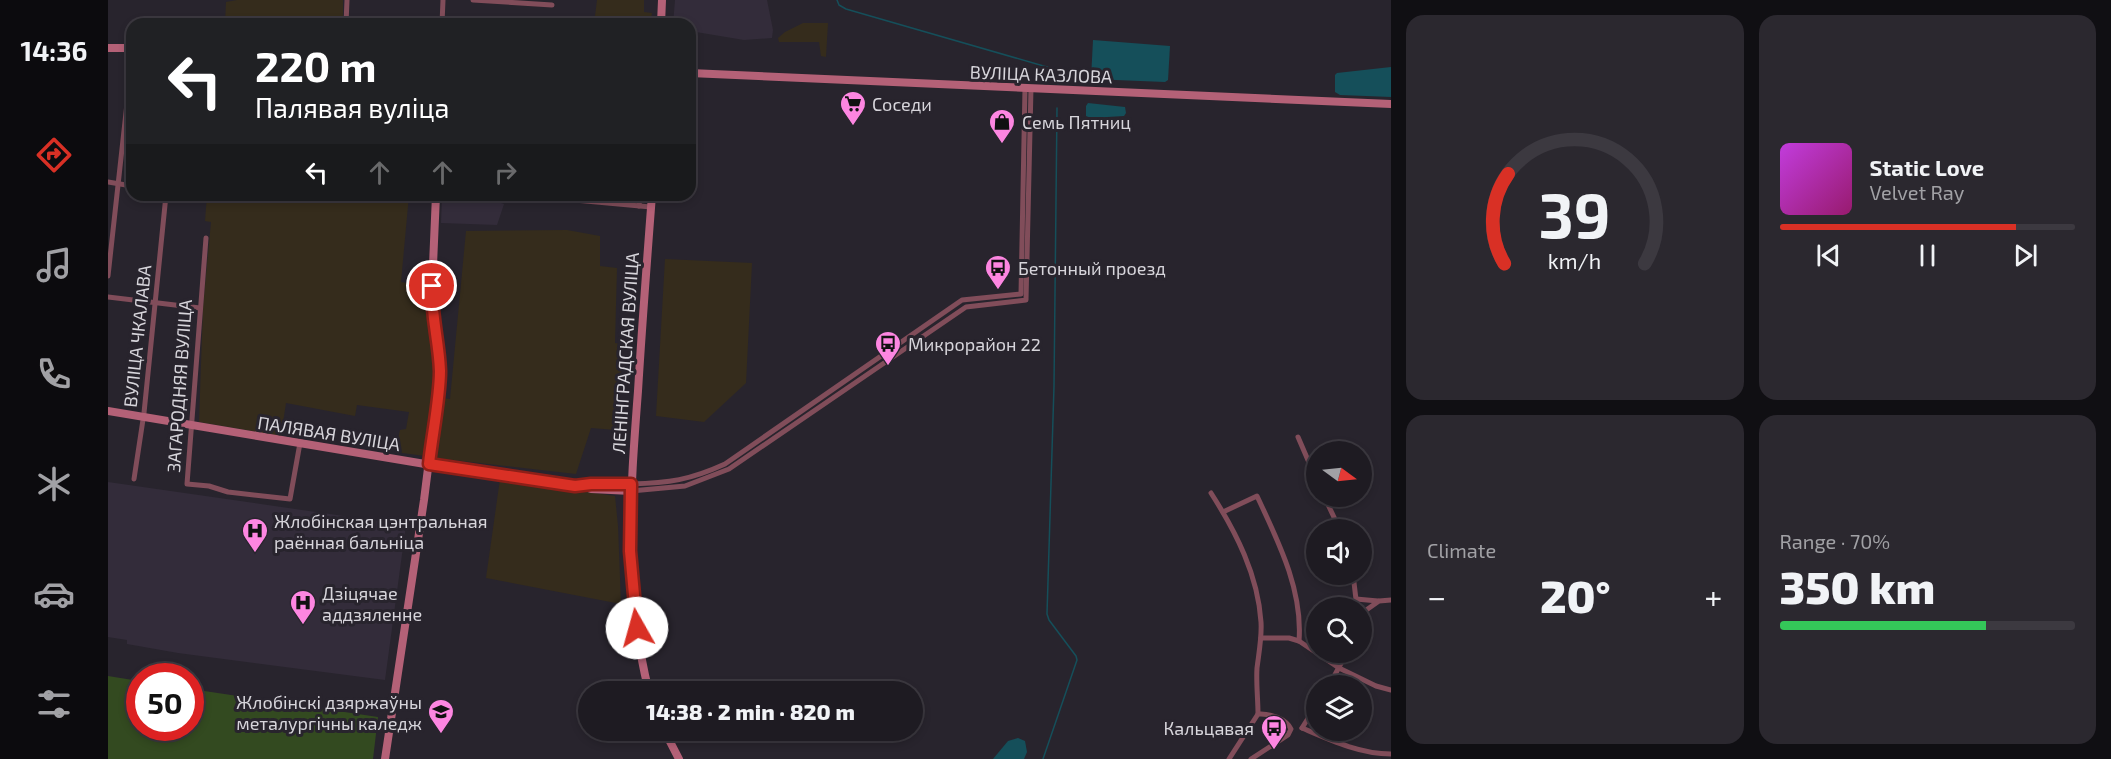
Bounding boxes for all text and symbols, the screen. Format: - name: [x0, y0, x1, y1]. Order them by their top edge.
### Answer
- text: 14:36: [20, 34, 88, 66]
- text: 220 m: [255, 40, 376, 90]
- icon: left: [156, 42, 234, 120]
- street label: ВУЛІЦА КАЗЛОВА: [969, 61, 1113, 88]
- supermarket icon: Соседи: [838, 89, 868, 127]
- text: Палявая вуліца: [255, 91, 449, 123]
- place label: Соседи: [872, 93, 932, 115]
- shop icon: Семь Пятниц: [987, 107, 1017, 145]
- place label: Семь Пятниц: [1022, 111, 1131, 133]
- icon: directions: [33, 134, 75, 176]
- text: Static Love: [1870, 154, 1984, 180]
- icon: left: [300, 156, 333, 189]
- icon: ahead: [363, 156, 396, 189]
- icon: ahead: [426, 156, 459, 189]
- icon: right: [489, 156, 522, 189]
- text: 39: [1539, 177, 1611, 252]
- text: Velvet Ray: [1870, 180, 1964, 204]
- icon: previous: [1812, 239, 1845, 272]
- icon: pause: [1911, 239, 1944, 272]
- icon: next: [2009, 239, 2042, 272]
- icon: music: [33, 244, 75, 286]
- text: km/h: [1548, 249, 1601, 274]
- street label: ЛЕНІНГРАДСКАЯ ВУЛІЦА: [607, 251, 643, 455]
- bus stop icon: Бетонный проезд: [983, 253, 1013, 291]
- place label: Бетонный проезд: [1018, 257, 1166, 279]
- pin: [406, 260, 457, 311]
- street label: ВУЛІЦА ЧКАЛАВА: [119, 263, 156, 408]
- icon: arrive: [415, 269, 448, 302]
- street label: ЗАГАРОДНЯЯ ВУЛІЦА: [162, 298, 196, 473]
- bus stop icon: Микрорайон 22: [873, 329, 903, 367]
- place label: Микрорайон 22: [908, 333, 1041, 355]
- icon: phone: [33, 353, 75, 395]
- street label: ПАЛЯВАЯ ВУЛІЦА: [256, 411, 403, 455]
- north arrow: [1306, 441, 1372, 507]
- map controls: [1306, 441, 1372, 741]
- icon: climate: [33, 463, 75, 505]
- place label: Жлобінская цэнтральная раённая бальніца: [274, 510, 487, 553]
- hospital icon: Жлобінская цэнтральная раённая бальніца: [240, 516, 270, 554]
- button: sound: [1306, 519, 1372, 585]
- text: Range · 70%: [1780, 529, 1890, 553]
- text: Climate: [1427, 538, 1496, 562]
- text: 350 km: [1780, 559, 1935, 613]
- text: 20°: [1540, 568, 1611, 622]
- icon: car: [33, 573, 75, 615]
- text: −: [1427, 576, 1446, 616]
- text: +: [1704, 576, 1722, 616]
- place label: Дзіцячае аддзяленне: [322, 582, 422, 625]
- hospital icon: Дзіцячае аддзяленне: [288, 588, 318, 626]
- position arrow: [605, 596, 669, 660]
- button: search: [1306, 597, 1372, 663]
- speed limit sign: 50: [126, 663, 204, 741]
- button: layers: [1306, 675, 1372, 741]
- icon: filters: [33, 683, 75, 725]
- place label: Жлобінскі дзяржаўны металургічны каледж: [236, 691, 422, 734]
- school or university icon: Жлобінскі дзяржаўны металургічны каледж: [426, 697, 456, 735]
- text: 14:38 · 2 min · 820 m: [646, 698, 855, 724]
- bus stop icon: Кальцавая: [1259, 713, 1289, 751]
- place label: Кальцавая: [1164, 717, 1254, 739]

